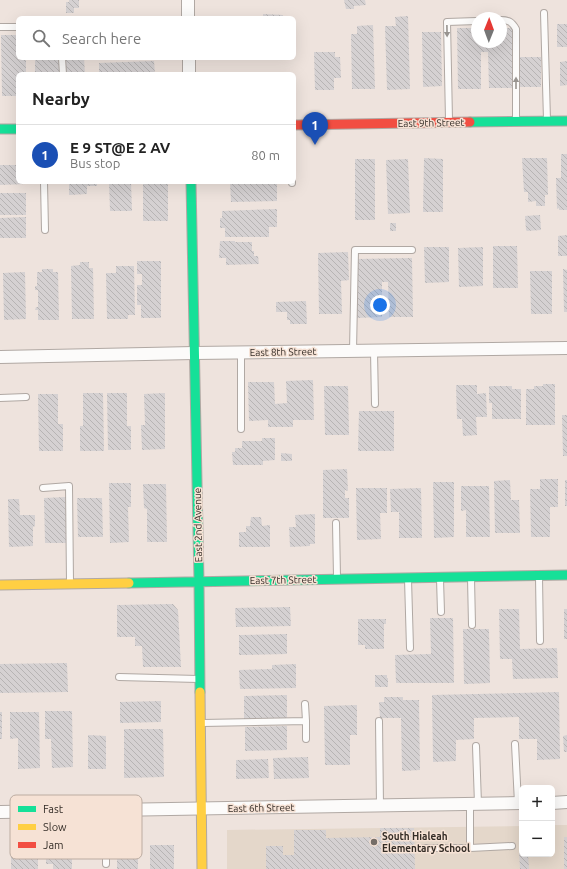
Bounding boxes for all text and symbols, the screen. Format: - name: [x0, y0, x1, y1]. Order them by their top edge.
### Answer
- north arrow: [471, 12, 507, 48]
- search box: [16, 16, 296, 60]
- one-way arrow: [444, 25, 450, 38]
- icon: search: [30, 27, 52, 49]
- text: Search here: [62, 30, 141, 47]
- one-way arrow: [512, 77, 519, 89]
- text: Nearby: [32, 89, 90, 108]
- pin: 1: [302, 112, 328, 145]
- street label: East 9th Street: [398, 117, 465, 129]
- text: E 9 ST@E 2 AV: [70, 139, 170, 156]
- text: 1: [41, 148, 49, 162]
- text: 80 m: [251, 148, 280, 162]
- text: Bus stop: [70, 156, 120, 170]
- your location: [370, 295, 390, 315]
- street label: East 8th Street: [250, 346, 317, 358]
- street label: East 2nd Avenue: [192, 488, 204, 562]
- street label: East 7th Street: [250, 574, 317, 586]
- map controls: [519, 785, 555, 857]
- button: +: [519, 785, 555, 821]
- legend: [10, 795, 142, 859]
- street label: East 6th Street: [228, 802, 295, 814]
- text: Fast: [43, 803, 64, 815]
- text: Slow: [43, 821, 67, 833]
- button: −: [519, 821, 555, 857]
- place label: South Hialeah Elementary School: [382, 831, 470, 854]
- marker: South Hialeah Elementary School: [369, 837, 379, 847]
- text: Jam: [43, 839, 64, 851]

